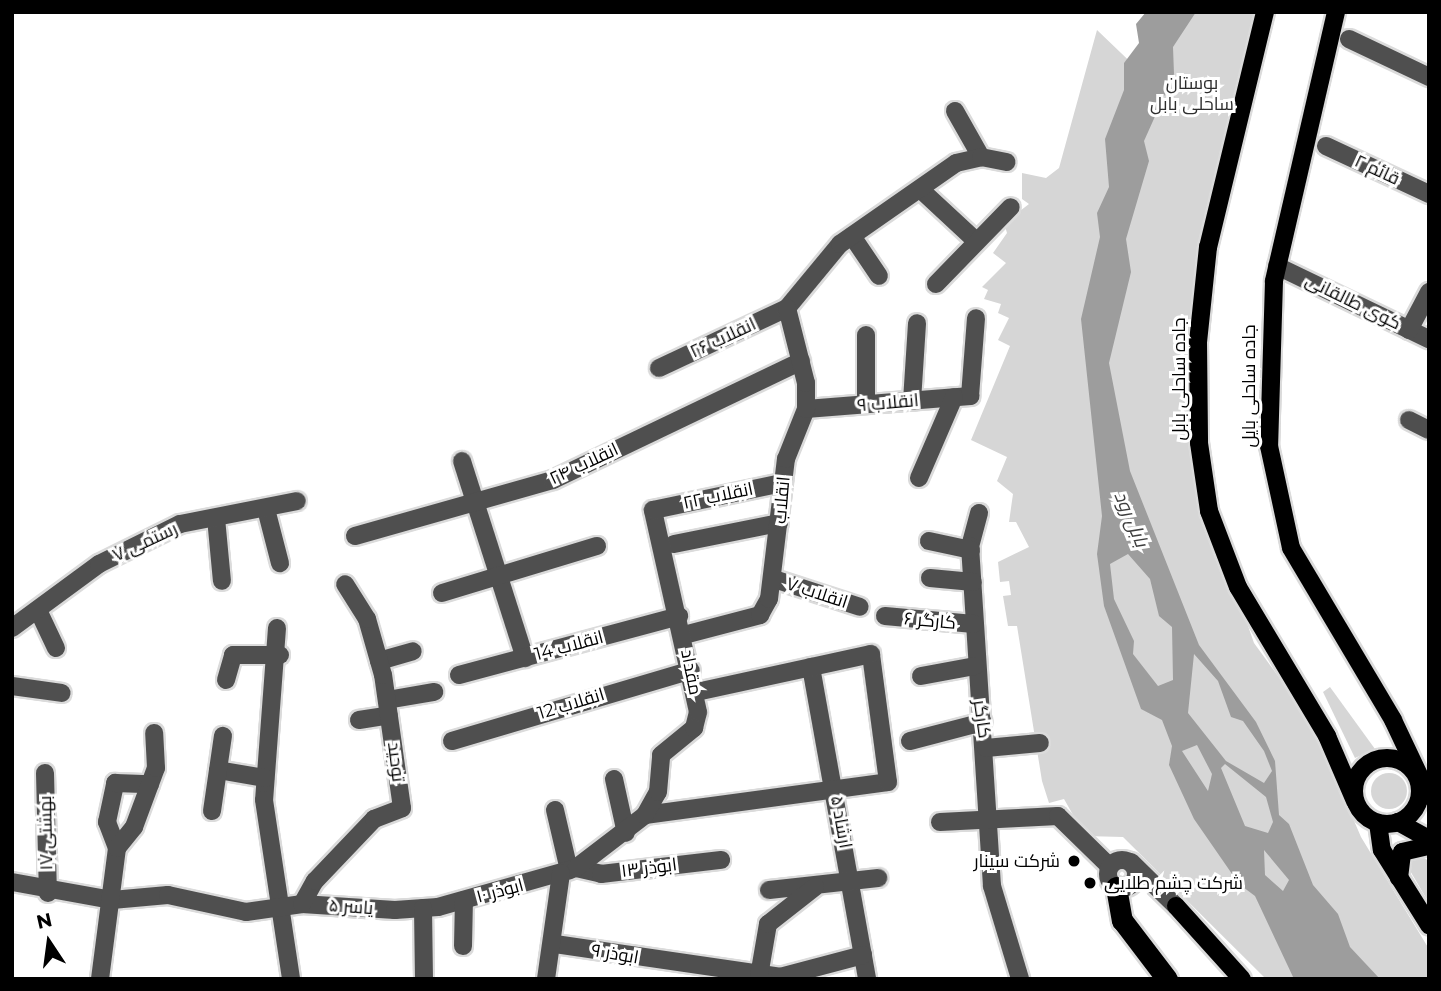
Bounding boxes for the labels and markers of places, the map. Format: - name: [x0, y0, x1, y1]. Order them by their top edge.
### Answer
- place label: شرکت سینار: [974, 850, 1060, 872]
- marker: شرکت سینار: [1066, 853, 1082, 869]
- place label: شرکت چشم طلایی: [1104, 872, 1243, 894]
- marker: شرکت چشم طلایی: [1082, 875, 1098, 891]

